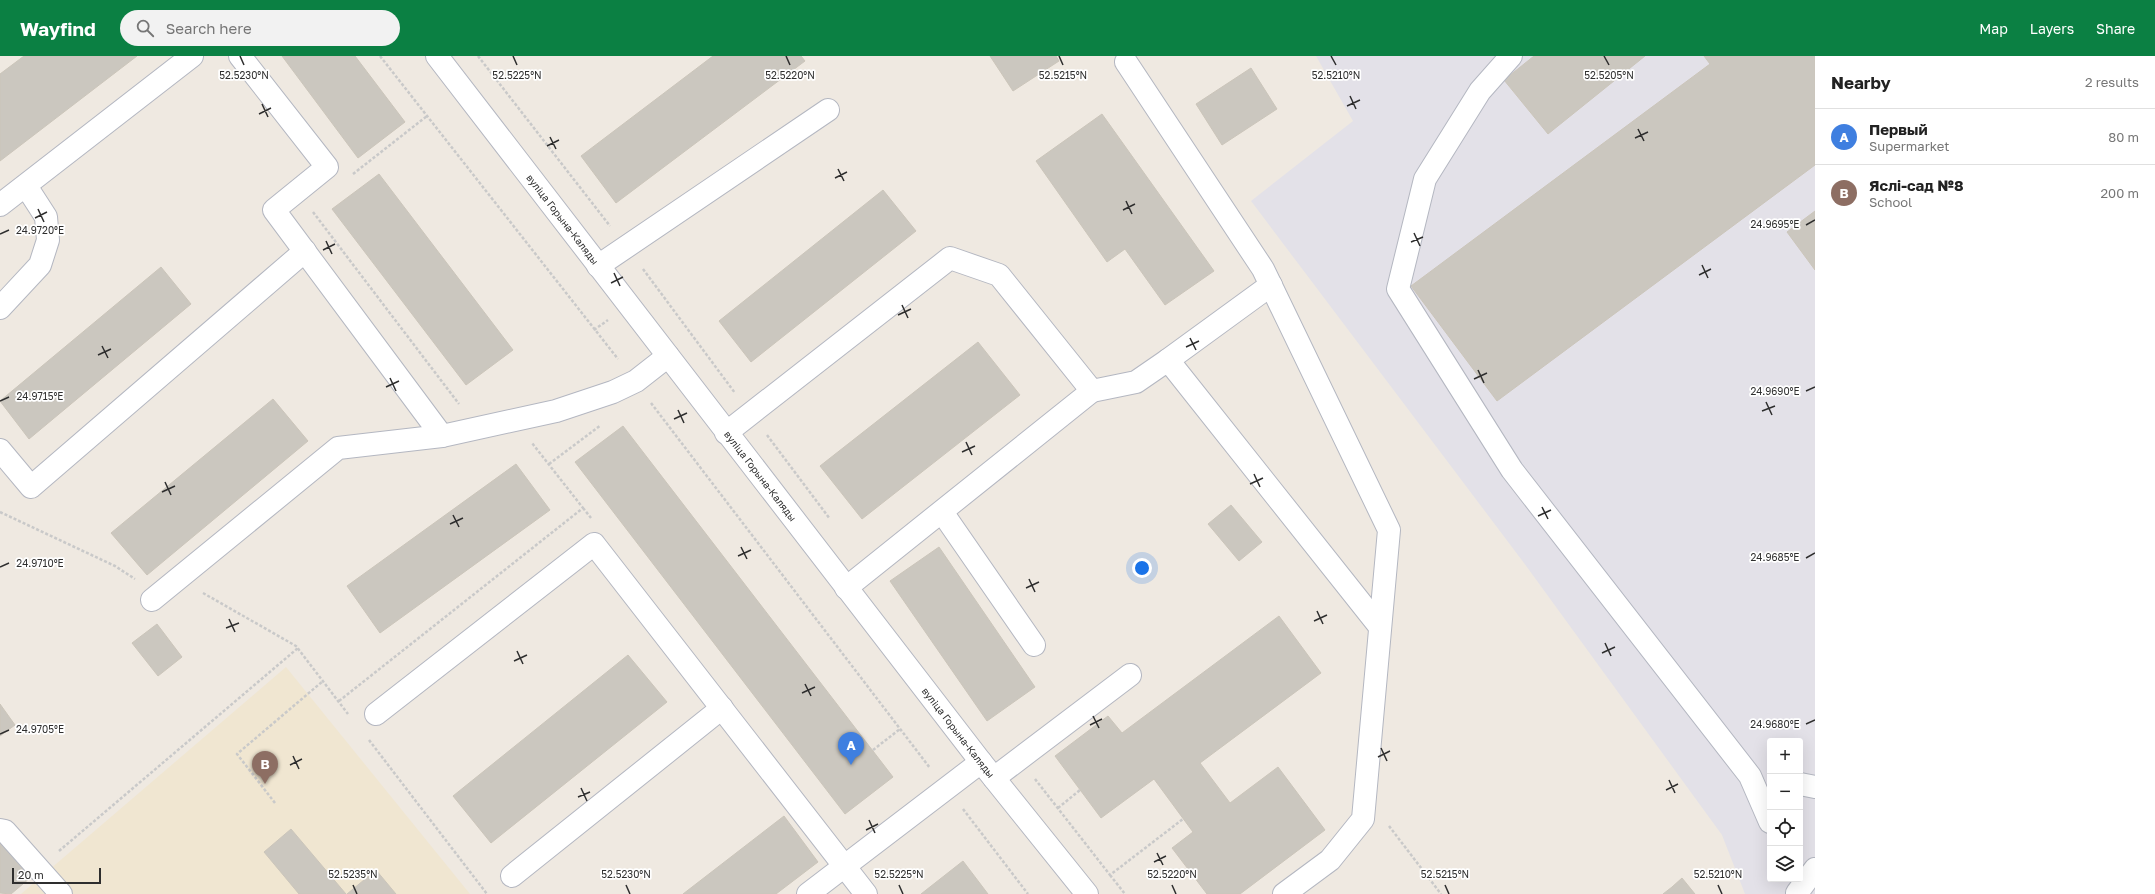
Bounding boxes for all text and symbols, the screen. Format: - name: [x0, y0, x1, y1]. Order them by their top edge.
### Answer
- search box: [120, 10, 400, 46]
- text: Wayfind: [20, 17, 96, 40]
- icon: search: [134, 17, 156, 39]
- text: Search here: [166, 19, 252, 37]
- text: Map: [1979, 20, 2008, 37]
- text: Layers: [2030, 20, 2074, 37]
- text: Share: [2096, 20, 2135, 37]
- text: 52.5230°N: [219, 69, 269, 81]
- text: 52.5225°N: [492, 69, 542, 81]
- text: 52.5220°N: [765, 69, 815, 81]
- text: 52.5215°N: [1039, 69, 1087, 81]
- text: 52.5210°N: [1312, 69, 1360, 81]
- text: 52.5205°N: [1584, 69, 1634, 81]
- text: Nearby: [1831, 72, 1891, 93]
- text: 2 results: [2085, 74, 2139, 90]
- text: Первый: [1869, 120, 1928, 138]
- text: A: [1839, 129, 1849, 145]
- text: 80 m: [2108, 129, 2139, 145]
- text: Supermarket: [1869, 138, 1950, 154]
- street label: вуліца Горына-Каляды: [524, 172, 601, 267]
- text: Яслі-сад №8: [1869, 176, 1964, 194]
- text: B: [1839, 185, 1849, 201]
- text: 200 m: [2101, 185, 2139, 201]
- text: School: [1869, 194, 1912, 210]
- text: 24.9695°E: [1751, 218, 1799, 230]
- text: 24.9720°E: [16, 224, 64, 236]
- text: 24.9690°E: [1750, 385, 1800, 397]
- text: 24.9715°E: [17, 390, 63, 402]
- street label: вуліца Горына-Каляды: [722, 428, 799, 523]
- text: 24.9685°E: [1751, 551, 1799, 563]
- text: 24.9710°E: [16, 557, 64, 569]
- your location: [1132, 558, 1152, 578]
- street label: вуліца Горына-Каляды: [920, 685, 997, 780]
- text: 24.9680°E: [1750, 718, 1800, 730]
- text: 24.9705°E: [16, 723, 64, 735]
- pin: A: [838, 732, 864, 765]
- map controls: [1767, 738, 1803, 882]
- button: +: [1767, 738, 1803, 774]
- pin: B: [252, 751, 278, 784]
- button: −: [1767, 774, 1803, 810]
- button: locate: [1767, 810, 1803, 846]
- button: layers: [1767, 846, 1803, 882]
- scale bar: [12, 866, 101, 885]
- text: 20 m: [18, 868, 44, 881]
- text: 52.5235°N: [328, 868, 378, 880]
- text: 52.5230°N: [601, 868, 651, 880]
- text: 52.5225°N: [874, 868, 924, 880]
- text: 52.5220°N: [1147, 868, 1197, 880]
- text: 52.5215°N: [1421, 868, 1469, 880]
- text: 52.5210°N: [1694, 868, 1742, 880]

